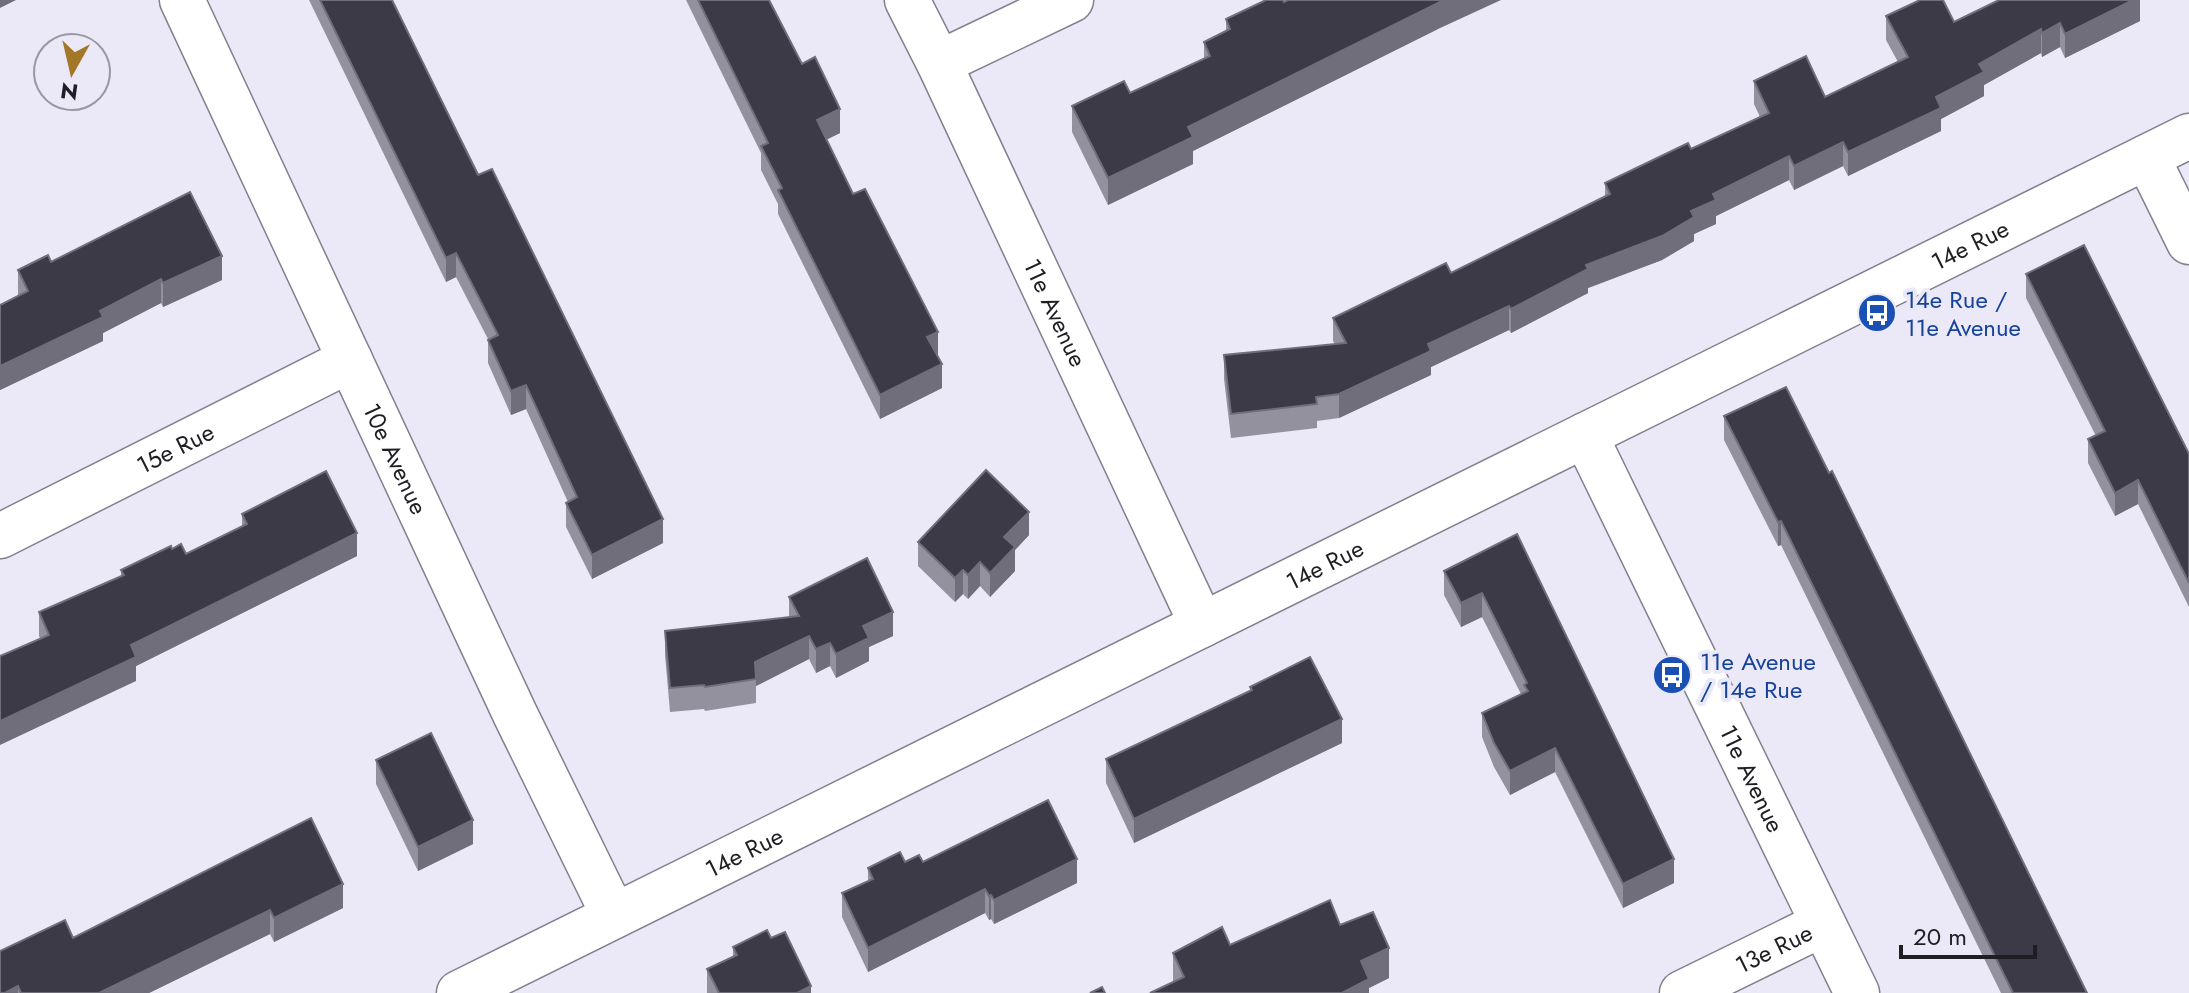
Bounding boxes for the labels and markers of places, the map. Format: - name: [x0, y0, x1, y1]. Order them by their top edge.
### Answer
- place label: 14e Rue / 11e Avenue: [1905, 282, 2021, 345]
- bus stop icon: 14e Rue / 11e Avenue: [1856, 292, 1898, 334]
- place label: 11e Avenue / 14e Rue: [1700, 644, 1816, 707]
- bus stop icon: 11e Avenue / 14e Rue: [1651, 654, 1693, 696]

